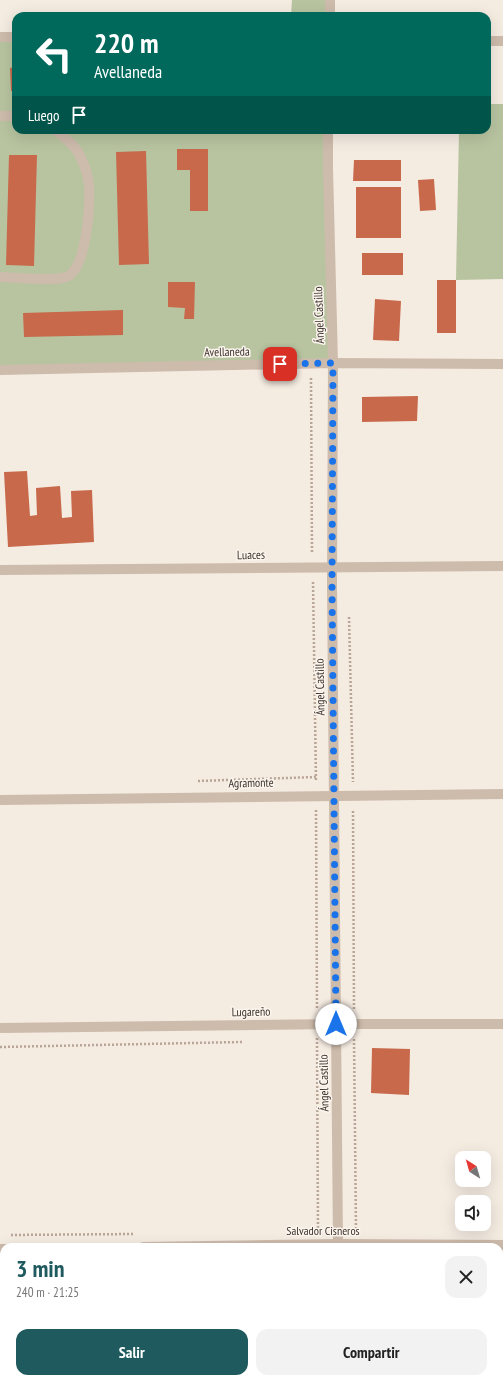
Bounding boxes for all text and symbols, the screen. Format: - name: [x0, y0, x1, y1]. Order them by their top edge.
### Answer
- text: 220 m: [94, 24, 158, 61]
- icon: left: [28, 28, 80, 80]
- text: Avellaneda: [94, 60, 162, 83]
- icon: arrive: [68, 104, 90, 126]
- text: Luego: [28, 106, 60, 125]
- street label: Ángel Castillo: [310, 286, 327, 344]
- street label: Avellaneda: [204, 344, 250, 359]
- pin: [263, 347, 297, 381]
- icon: arrive: [269, 353, 291, 375]
- street label: Luaces: [237, 547, 265, 562]
- street label: Ángel Castillo: [312, 658, 327, 716]
- street label: Agramonte: [228, 775, 274, 790]
- position arrow: [315, 1003, 357, 1045]
- street label: Lugareño: [232, 1004, 270, 1019]
- street label: Ángel Castillo: [316, 1054, 331, 1112]
- north arrow: [455, 1151, 491, 1187]
- map controls: [455, 1151, 491, 1231]
- button: sound: [455, 1195, 491, 1231]
- street label: Salvador Cisneros: [286, 1223, 360, 1238]
- text: 3 min: [16, 1253, 64, 1284]
- button: close: [445, 1256, 487, 1298]
- text: 240 m · 21:25: [16, 1284, 79, 1301]
- button: Salir: [16, 1329, 248, 1375]
- button: Compartir: [256, 1329, 487, 1375]

